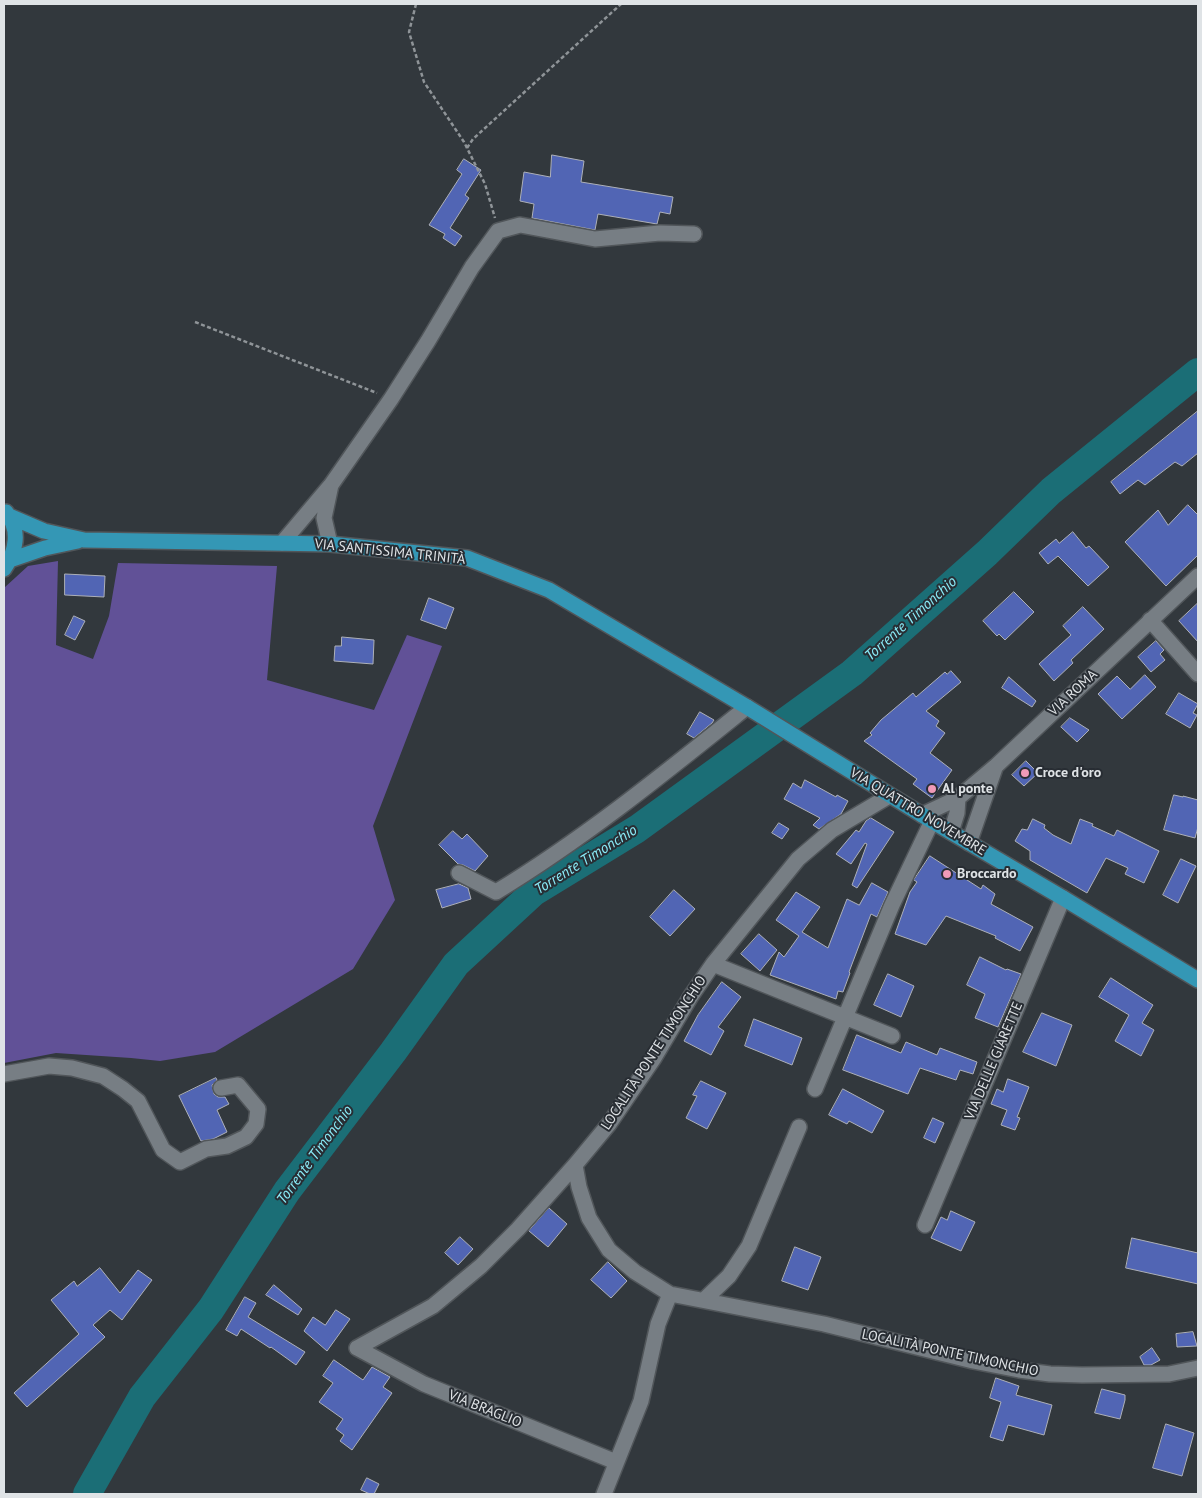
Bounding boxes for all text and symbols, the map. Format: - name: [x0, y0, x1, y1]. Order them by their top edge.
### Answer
- street label: VIA SANTISSIMA TRINITÀ: [314, 536, 466, 568]
- water label: Torrente Timonchio: [861, 573, 961, 665]
- street label: VIA ROMA: [1045, 666, 1101, 720]
- street label: VIA QUATTRO NOVEMBRE: [847, 765, 989, 859]
- place label: Croce d'oro: [1035, 765, 1101, 781]
- marker: Croce d'oro: [1019, 767, 1031, 779]
- place label: Al ponte: [942, 781, 993, 797]
- marker: Al ponte: [926, 783, 938, 795]
- water label: Torrente Timonchio: [531, 821, 641, 899]
- place label: Broccardo: [957, 866, 1017, 882]
- marker: Broccardo: [941, 868, 953, 880]
- street label: LOCALITÀ PONTE TIMONCHIO: [598, 973, 710, 1133]
- street label: VIA DELLE GIARETTE: [962, 1000, 1026, 1122]
- water label: Torrente Timonchio: [273, 1102, 357, 1208]
- street label: LOCALITÀ PONTE TIMONCHIO: [860, 1326, 1040, 1380]
- street label: VIA BRAGLIO: [446, 1387, 524, 1431]

